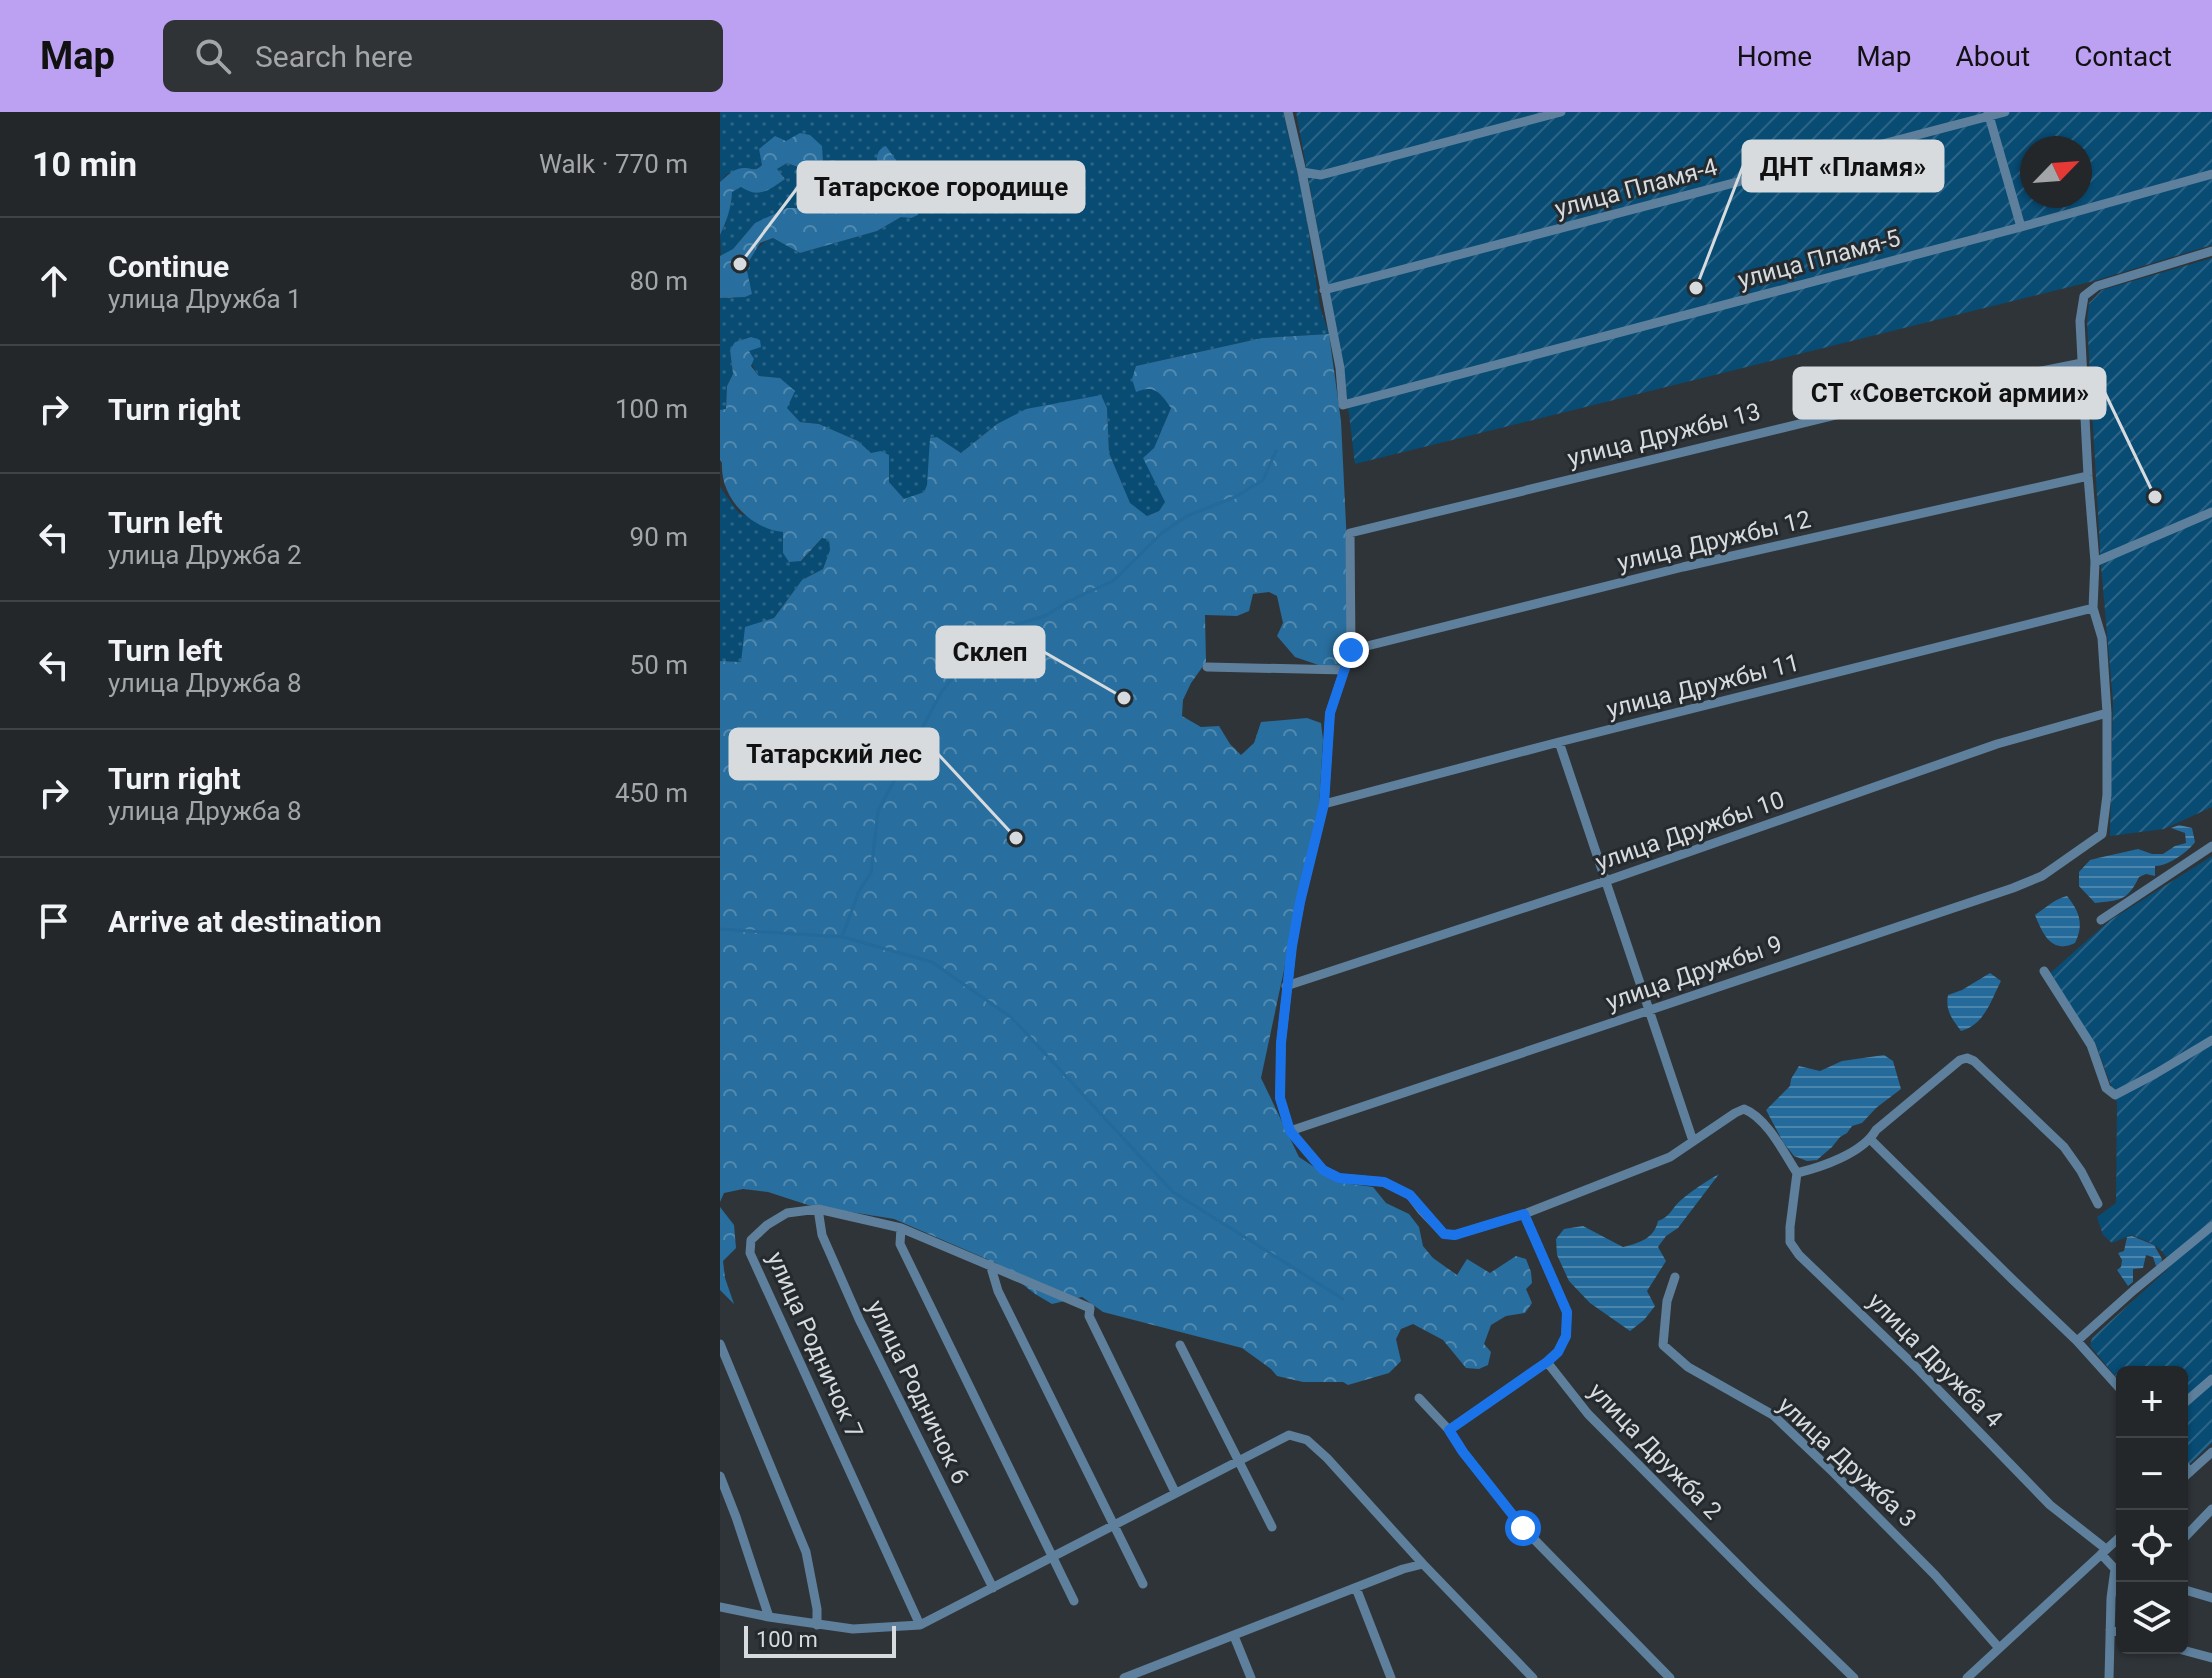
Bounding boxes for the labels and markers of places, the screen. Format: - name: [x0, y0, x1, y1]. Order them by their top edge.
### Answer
- callout: ДНТ «Пламя»: [1743, 141, 1943, 191]
- callout: Татарское городище: [798, 162, 1084, 212]
- callout: СТ «Советской армии»: [1794, 368, 2105, 418]
- callout: Склеп: [937, 627, 1044, 677]
- callout: Татарский лес: [730, 729, 938, 779]

